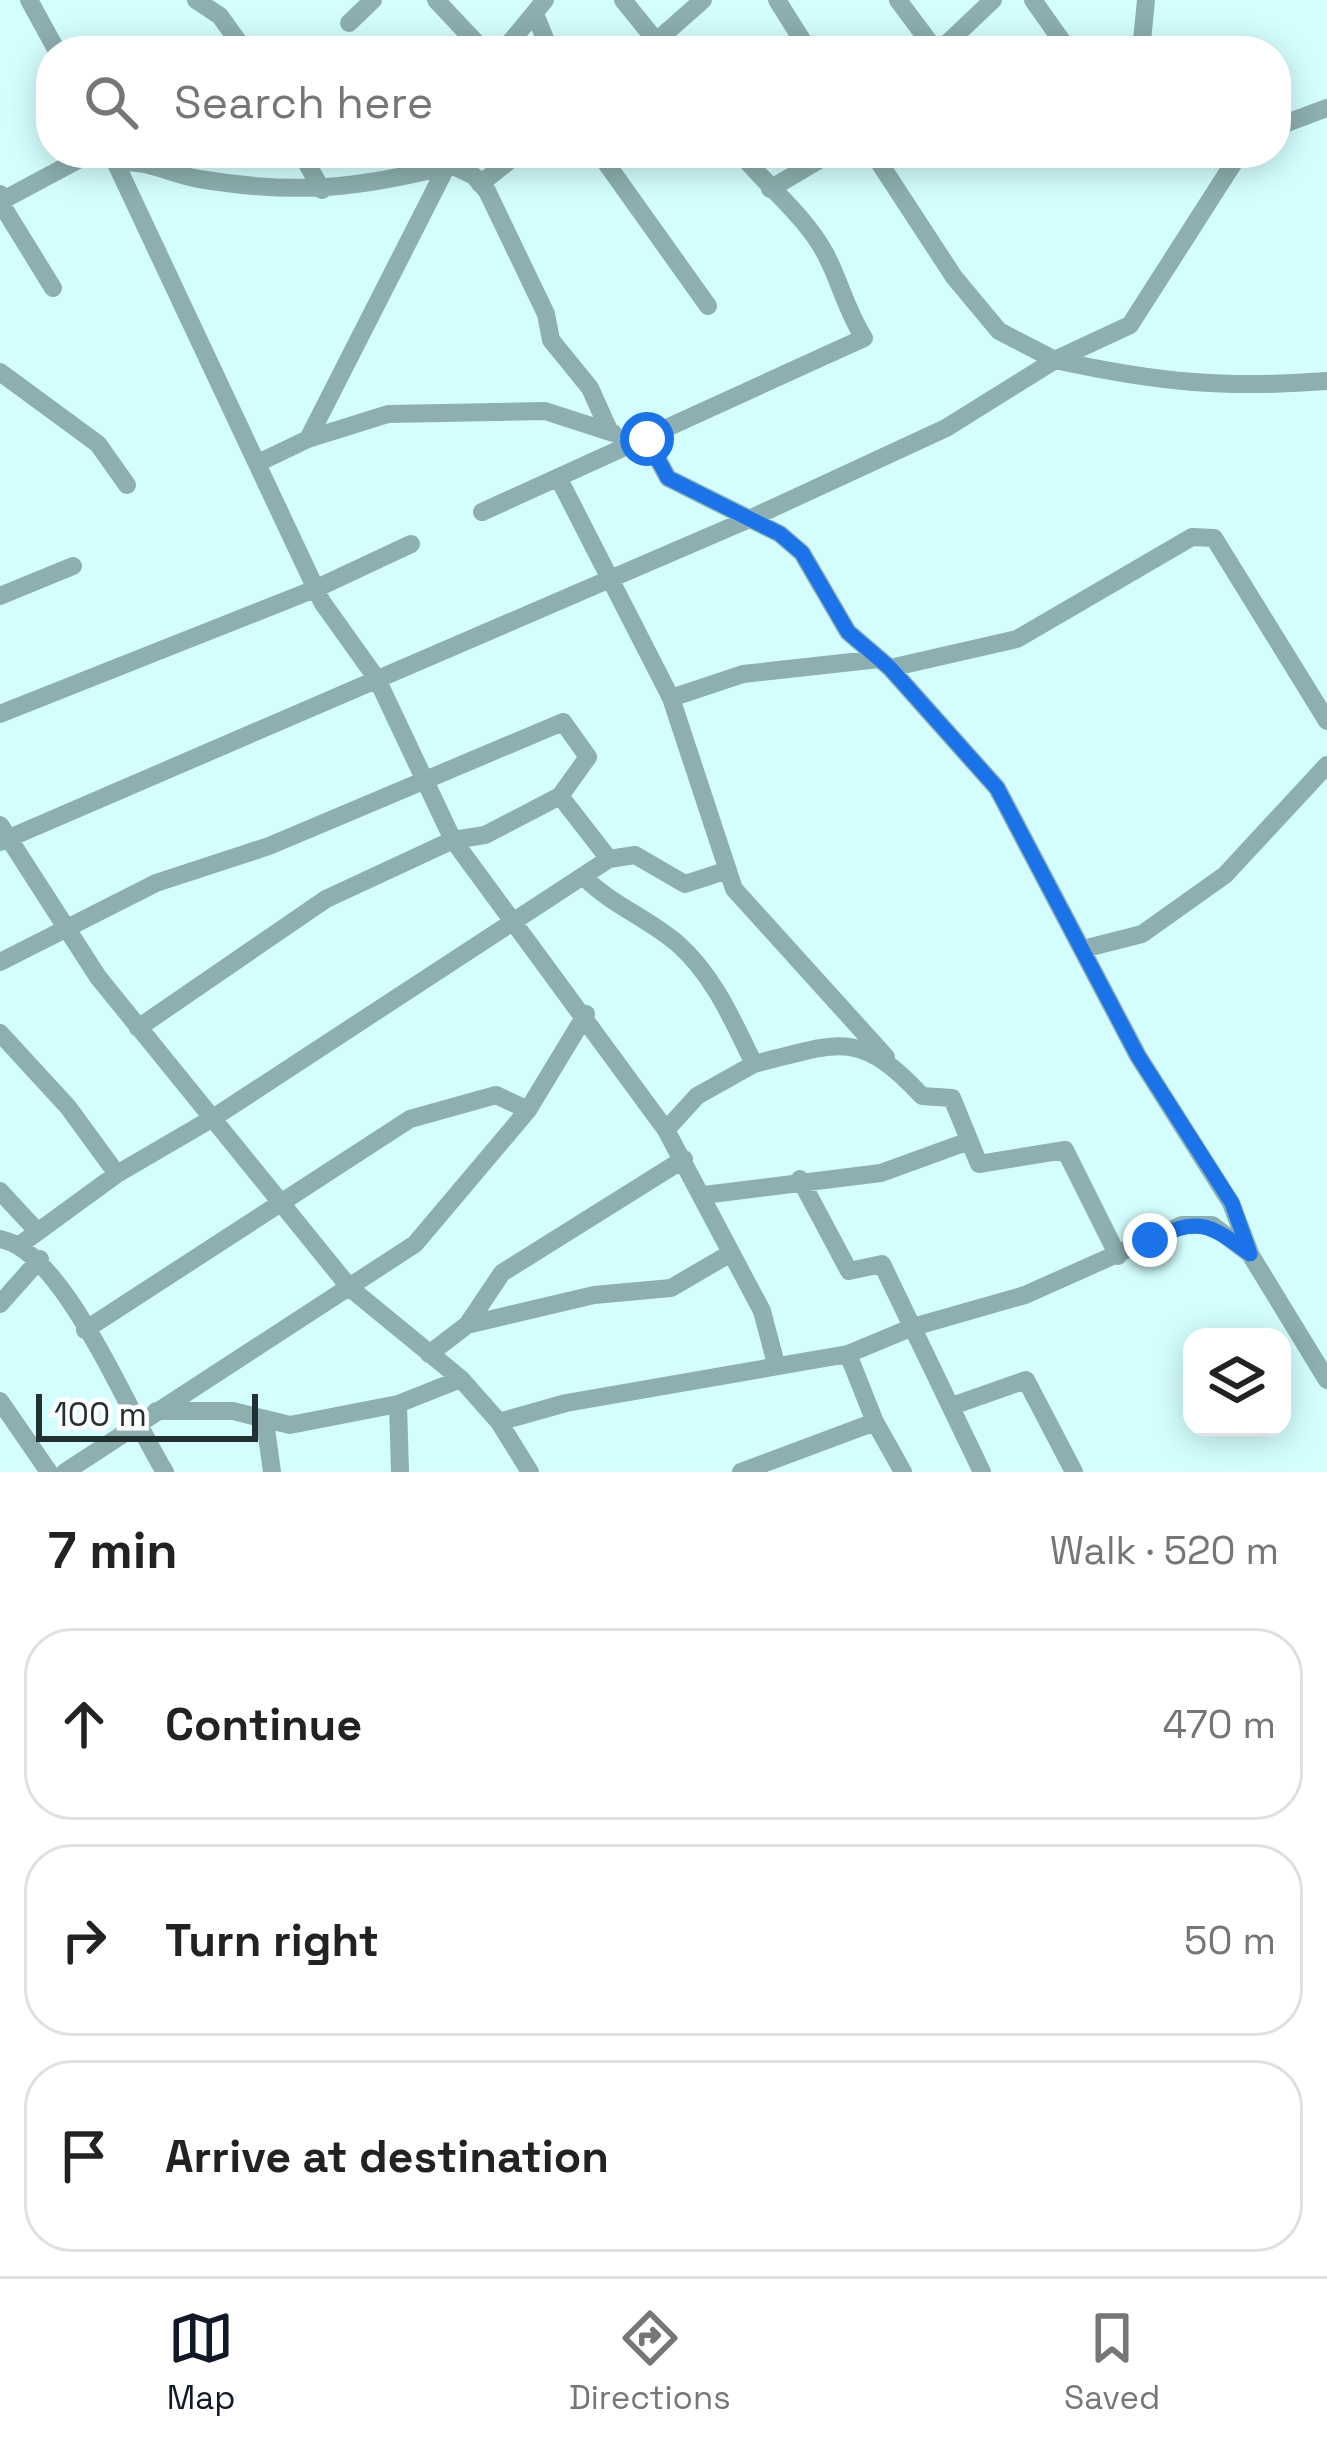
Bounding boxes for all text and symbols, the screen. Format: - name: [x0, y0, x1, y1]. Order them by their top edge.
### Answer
- search box: [36, 36, 1291, 168]
- icon: search: [78, 69, 144, 135]
- text: Search here: [174, 74, 433, 131]
- route start: [620, 412, 674, 466]
- route end: [1123, 1213, 1177, 1267]
- map controls: [1183, 1328, 1291, 1436]
- button: layers: [1183, 1328, 1291, 1436]
- scale bar: [36, 1388, 258, 1441]
- text: 100 m: [54, 1394, 147, 1436]
- text: 7 min: [48, 1518, 178, 1583]
- text: Walk · 520 m: [1050, 1526, 1279, 1575]
- icon: ahead: [51, 1691, 117, 1757]
- text: Continue: [165, 1696, 362, 1753]
- text: 470 m: [1163, 1700, 1276, 1749]
- icon: right: [51, 1907, 117, 1973]
- text: Turn right: [165, 1912, 379, 1969]
- text: 50 m: [1184, 1916, 1276, 1965]
- icon: arrive: [51, 2123, 117, 2189]
- text: Arrive at destination: [165, 2128, 609, 2185]
- tab: Map: [167, 2305, 235, 2419]
- tab: Directions: [569, 2305, 731, 2419]
- tab: Saved: [1064, 2305, 1160, 2419]

